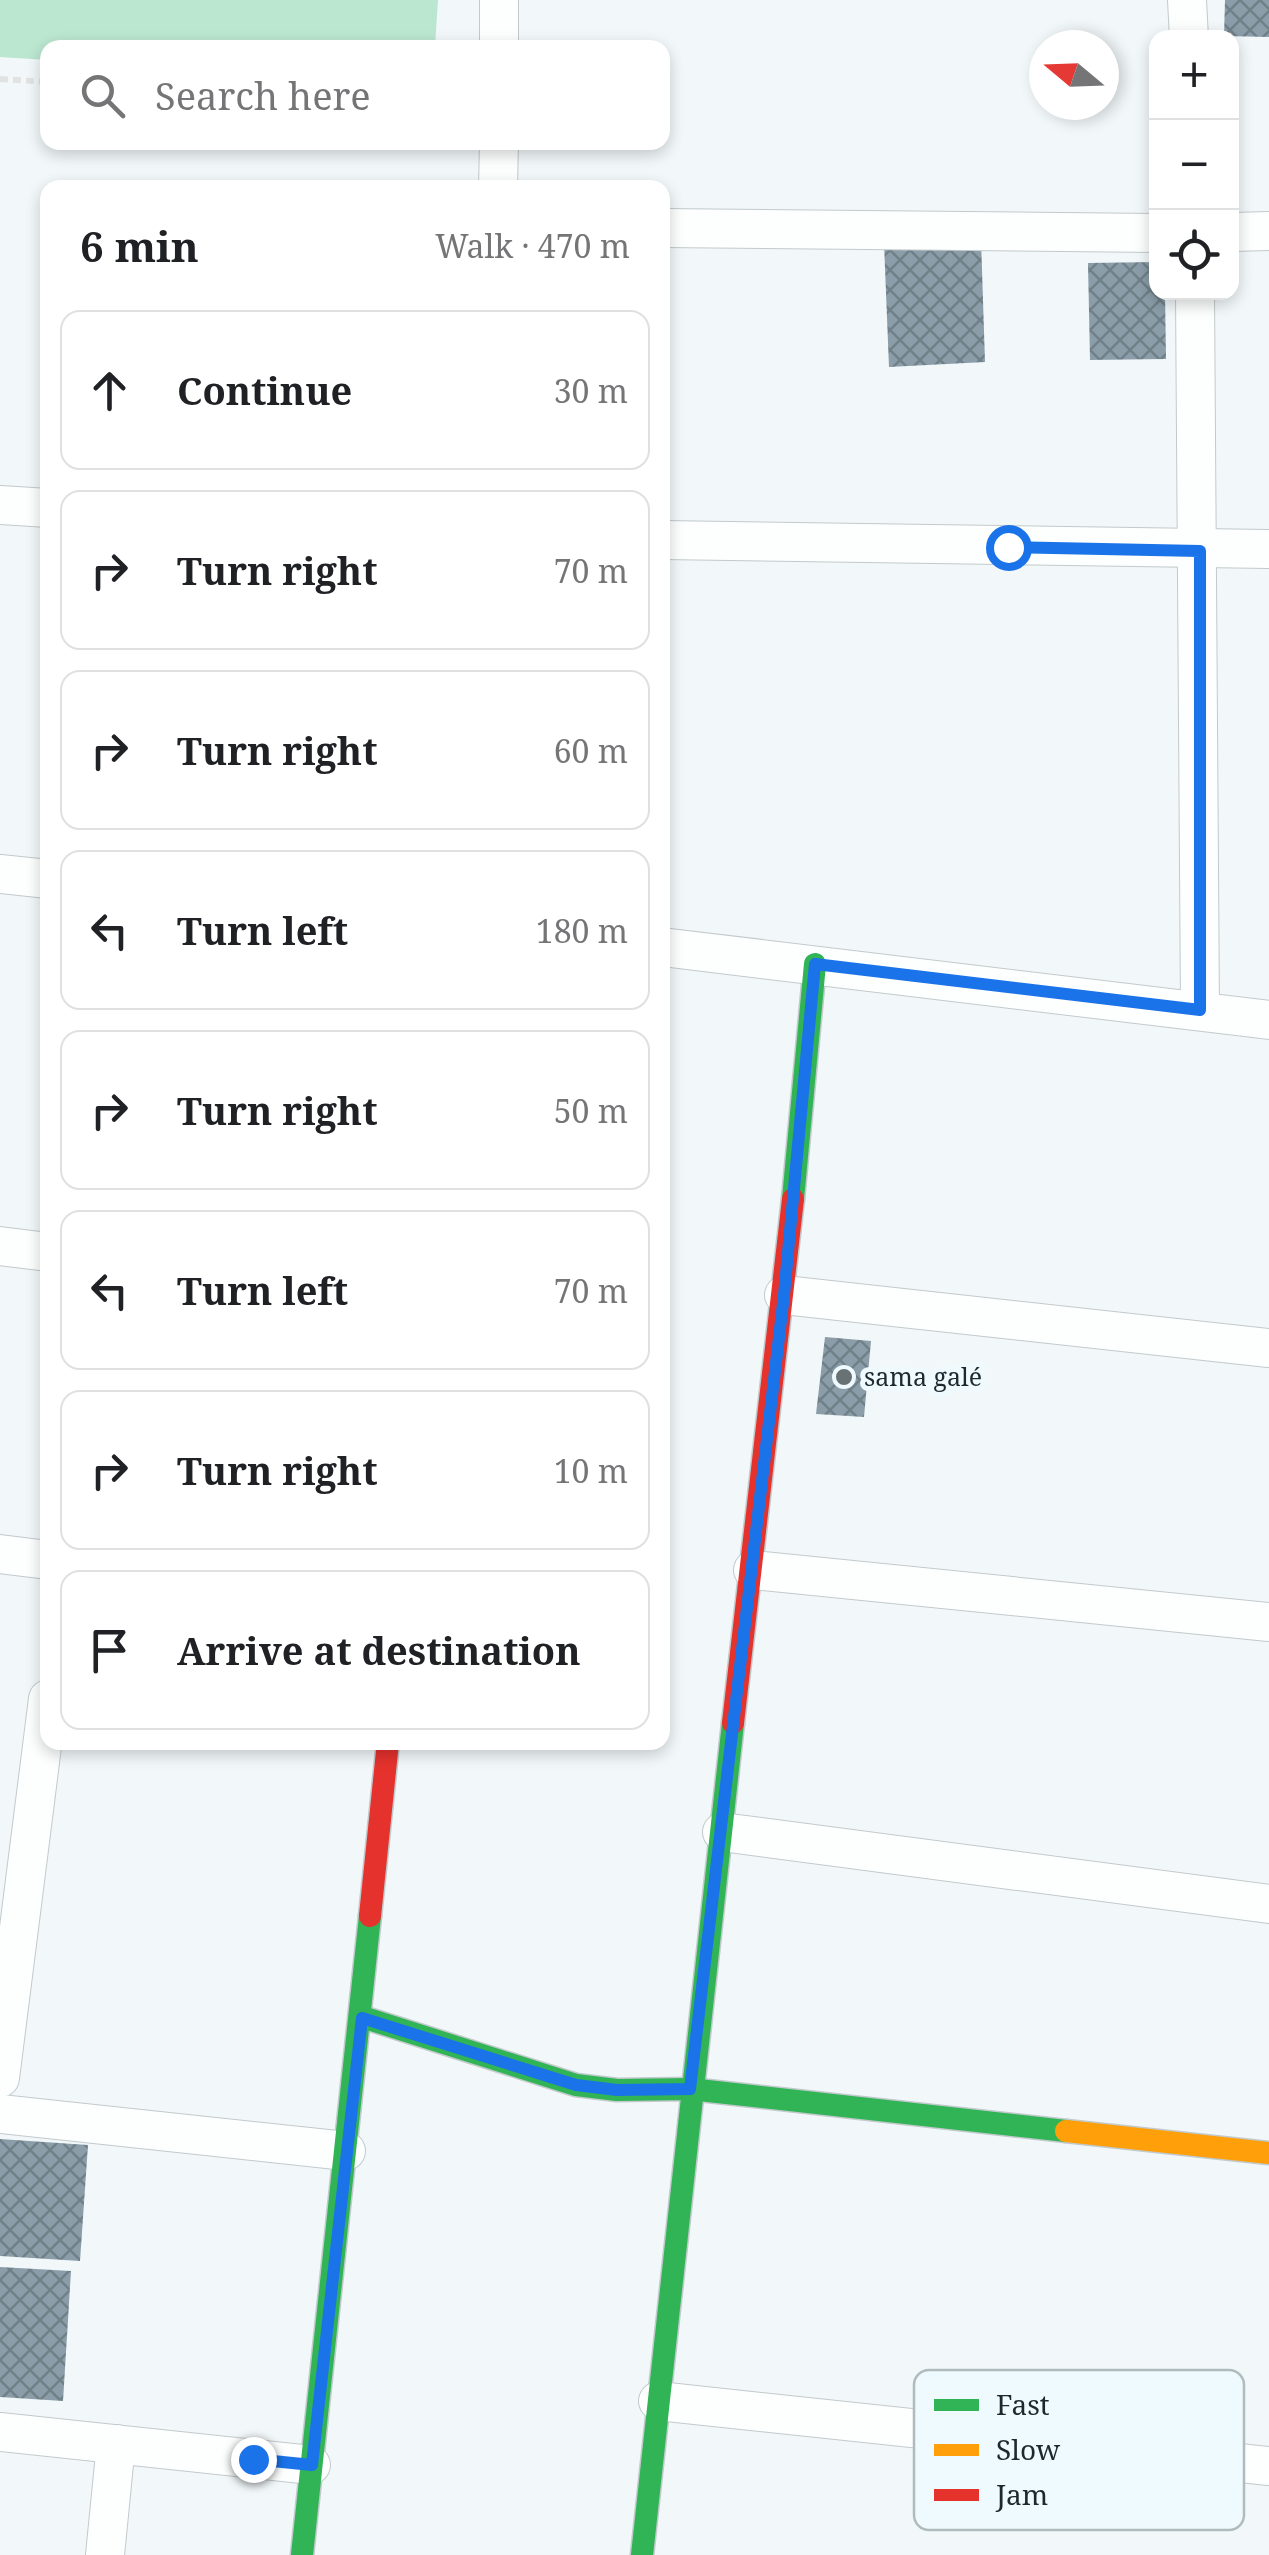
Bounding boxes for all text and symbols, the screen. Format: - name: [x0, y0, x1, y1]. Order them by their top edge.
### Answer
- north arrow: [1029, 30, 1119, 120]
- map controls: [1149, 30, 1239, 300]
- button: +: [1149, 30, 1239, 120]
- search box: [40, 40, 670, 150]
- icon: search: [75, 68, 130, 123]
- text: Search here: [155, 69, 371, 121]
- button: −: [1149, 120, 1239, 210]
- button: locate: [1149, 210, 1239, 300]
- text: 6 min: [80, 217, 199, 274]
- text: Walk · 470 m: [435, 224, 630, 267]
- icon: ahead: [82, 363, 137, 418]
- text: Continue: [177, 364, 352, 416]
- text: 30 m: [554, 369, 628, 412]
- route start: [986, 525, 1032, 571]
- icon: right: [82, 543, 137, 598]
- text: Turn right: [177, 544, 378, 596]
- text: 70 m: [554, 549, 628, 592]
- icon: right: [82, 723, 137, 778]
- text: Turn right: [177, 724, 378, 776]
- text: 60 m: [554, 729, 628, 772]
- icon: left: [82, 903, 137, 958]
- text: Turn left: [177, 904, 348, 956]
- text: 180 m: [536, 909, 628, 952]
- icon: right: [82, 1083, 137, 1138]
- text: Turn right: [177, 1084, 378, 1136]
- text: 50 m: [554, 1089, 628, 1132]
- icon: left: [82, 1263, 137, 1318]
- text: Turn left: [177, 1264, 348, 1316]
- text: 70 m: [554, 1269, 628, 1312]
- place label: sama galé: [864, 1359, 982, 1393]
- marker: sama galé: [833, 1366, 855, 1388]
- icon: right: [82, 1443, 137, 1498]
- text: Turn right: [177, 1444, 378, 1496]
- text: 10 m: [554, 1449, 628, 1492]
- icon: arrive: [82, 1623, 137, 1678]
- text: Arrive at destination: [177, 1624, 581, 1676]
- legend: [914, 2370, 1244, 2530]
- text: Fast: [996, 2385, 1050, 2423]
- text: Slow: [996, 2430, 1061, 2468]
- route end: [231, 2437, 277, 2483]
- text: Jam: [995, 2475, 1048, 2513]

